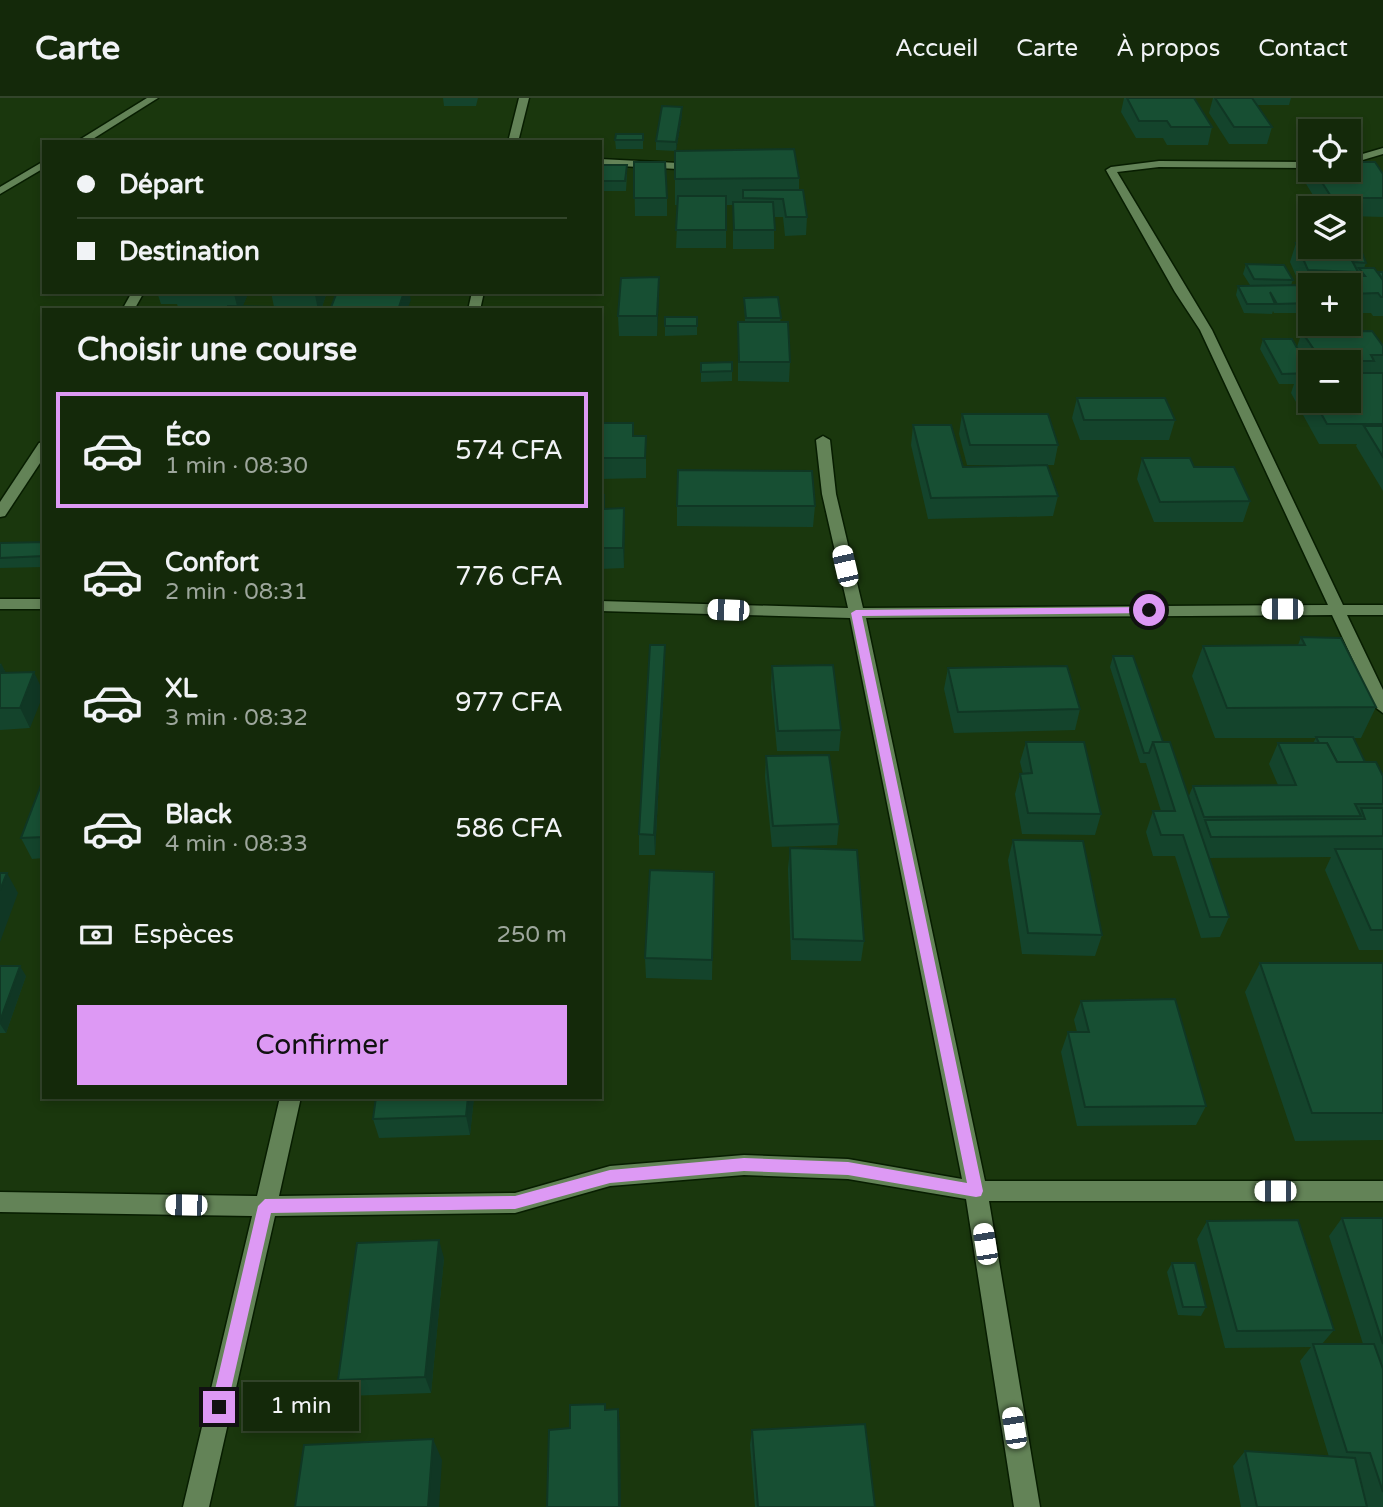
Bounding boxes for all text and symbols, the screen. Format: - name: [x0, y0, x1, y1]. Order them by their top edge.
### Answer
- text: Carte: [35, 29, 120, 68]
- text: Accueil: [895, 34, 978, 63]
- text: Carte: [1016, 34, 1078, 63]
- text: À propos: [1116, 34, 1220, 63]
- text: Contact: [1258, 34, 1348, 63]
- map controls: [1298, 119, 1361, 413]
- button: locate: [1298, 119, 1361, 182]
- text: Départ: [119, 169, 204, 200]
- button: layers: [1298, 196, 1361, 259]
- text: Destination: [119, 236, 260, 267]
- button: +: [1298, 273, 1361, 336]
- text: Choisir une course: [77, 331, 357, 369]
- button: −: [1298, 350, 1361, 413]
- icon: car: [81, 419, 144, 482]
- text: Éco: [165, 421, 211, 452]
- text: 574 CFA: [455, 435, 563, 466]
- text: 1 min · 08:30: [165, 452, 308, 480]
- car: [831, 543, 860, 589]
- icon: car: [81, 545, 144, 608]
- text: Confort: [165, 547, 259, 578]
- text: 776 CFA: [455, 561, 563, 592]
- text: 2 min · 08:31: [165, 578, 308, 606]
- route start: [1133, 594, 1165, 626]
- car: [707, 599, 750, 621]
- car: [1262, 599, 1304, 620]
- icon: car: [81, 671, 144, 734]
- text: XL: [165, 673, 197, 704]
- text: 977 CFA: [455, 687, 563, 718]
- text: 3 min · 08:32: [165, 704, 308, 732]
- icon: car: [81, 797, 144, 860]
- text: Black: [165, 799, 232, 830]
- text: 586 CFA: [455, 813, 563, 844]
- text: 4 min · 08:33: [165, 830, 308, 858]
- icon: cash: [77, 916, 115, 954]
- text: Espèces: [133, 919, 234, 950]
- text: 250 m: [497, 921, 567, 949]
- button: Confirmer: [77, 1005, 567, 1085]
- car: [1255, 1181, 1297, 1202]
- car: [165, 1194, 208, 1216]
- car: [972, 1222, 999, 1266]
- callout: 1 min: [244, 1382, 359, 1432]
- route end: [203, 1391, 235, 1423]
- text: 1 min: [270, 1392, 332, 1420]
- car: [1001, 1406, 1028, 1450]

